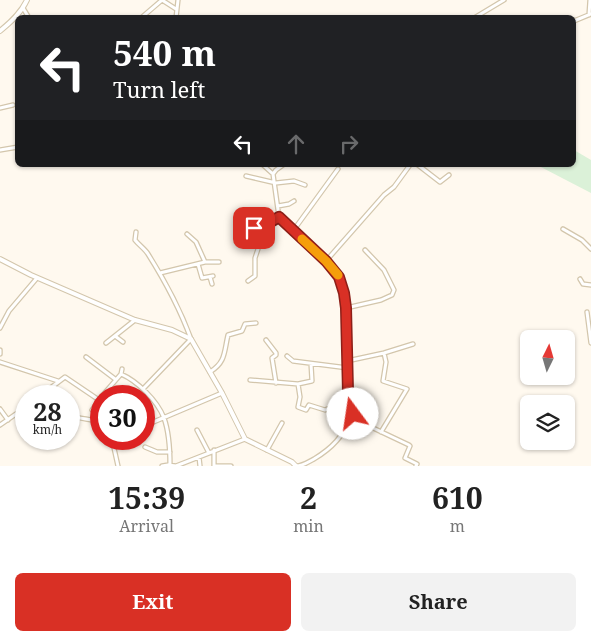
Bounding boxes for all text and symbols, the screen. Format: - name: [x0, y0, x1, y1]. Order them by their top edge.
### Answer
- text: 540 m: [113, 29, 216, 76]
- icon: left: [30, 35, 95, 100]
- text: Turn left: [113, 74, 205, 104]
- icon: left: [229, 130, 257, 158]
- icon: ahead: [282, 130, 310, 158]
- icon: right: [335, 130, 363, 158]
- pin: [233, 207, 275, 249]
- icon: arrive: [240, 214, 268, 242]
- north arrow: [520, 330, 575, 385]
- map controls: [520, 330, 575, 450]
- speed limit sign: 30: [90, 385, 155, 450]
- position arrow: [326, 387, 378, 439]
- text: 28: [33, 394, 62, 428]
- button: layers: [520, 395, 575, 450]
- text: km/h: [33, 421, 62, 438]
- text: 15:39: [108, 477, 185, 518]
- text: 2: [300, 477, 317, 518]
- text: 610: [432, 477, 483, 518]
- text: Arrival: [119, 515, 174, 537]
- text: min: [293, 515, 324, 537]
- text: m: [450, 515, 465, 537]
- button: Exit: [15, 573, 291, 631]
- button: Share: [301, 573, 576, 631]

